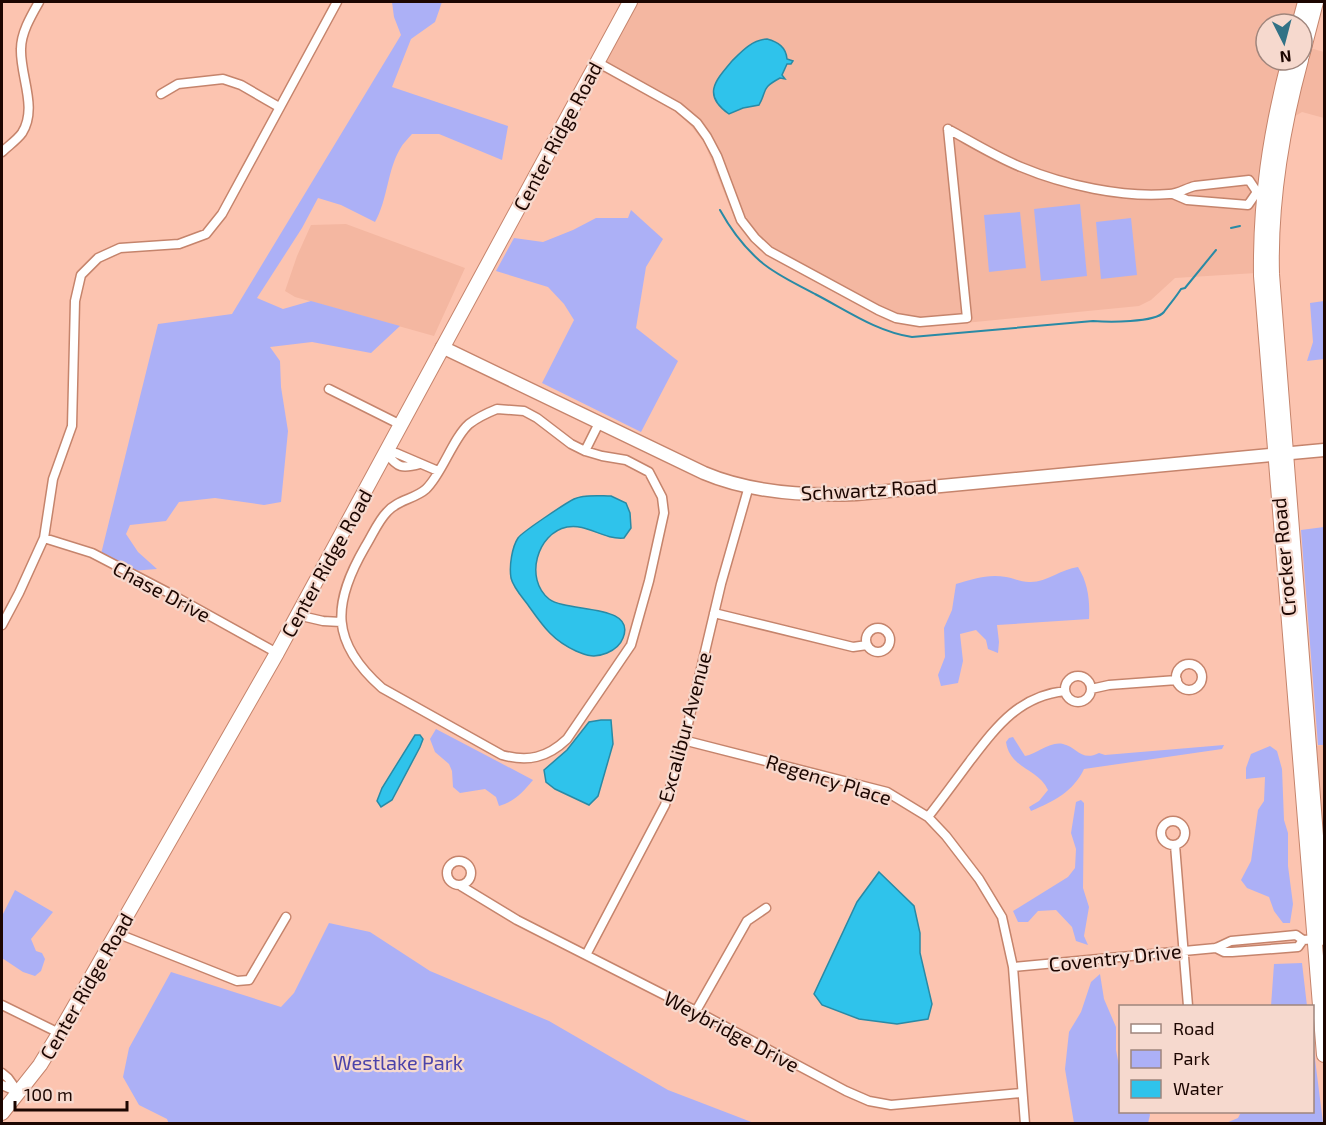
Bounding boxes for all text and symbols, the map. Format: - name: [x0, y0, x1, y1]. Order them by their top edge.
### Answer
- north arrow: [1254, 12, 1314, 72]
- text: N: [1279, 47, 1292, 67]
- street label: Center Ridge Road: [508, 57, 606, 215]
- street label: Schwartz Road: [800, 473, 938, 505]
- street label: Center Ridge Road: [275, 485, 377, 641]
- street label: Crocker Road: [1266, 497, 1300, 617]
- street label: Chase Drive: [109, 555, 215, 627]
- street label: Excalibur Avenue: [652, 649, 716, 805]
- street label: Regency Place: [763, 749, 895, 809]
- street label: Center Ridge Road: [34, 908, 138, 1064]
- street label: Coventry Drive: [1048, 938, 1182, 976]
- street label: Weybridge Drive: [660, 985, 804, 1077]
- legend: [1119, 1005, 1314, 1113]
- text: Road: [1173, 1017, 1214, 1039]
- text: Park: [1173, 1047, 1210, 1069]
- park label: Westlake Park: [333, 1050, 463, 1074]
- scale bar: [15, 1074, 128, 1112]
- text: Water: [1173, 1077, 1223, 1099]
- text: 100 m: [24, 1083, 73, 1105]

